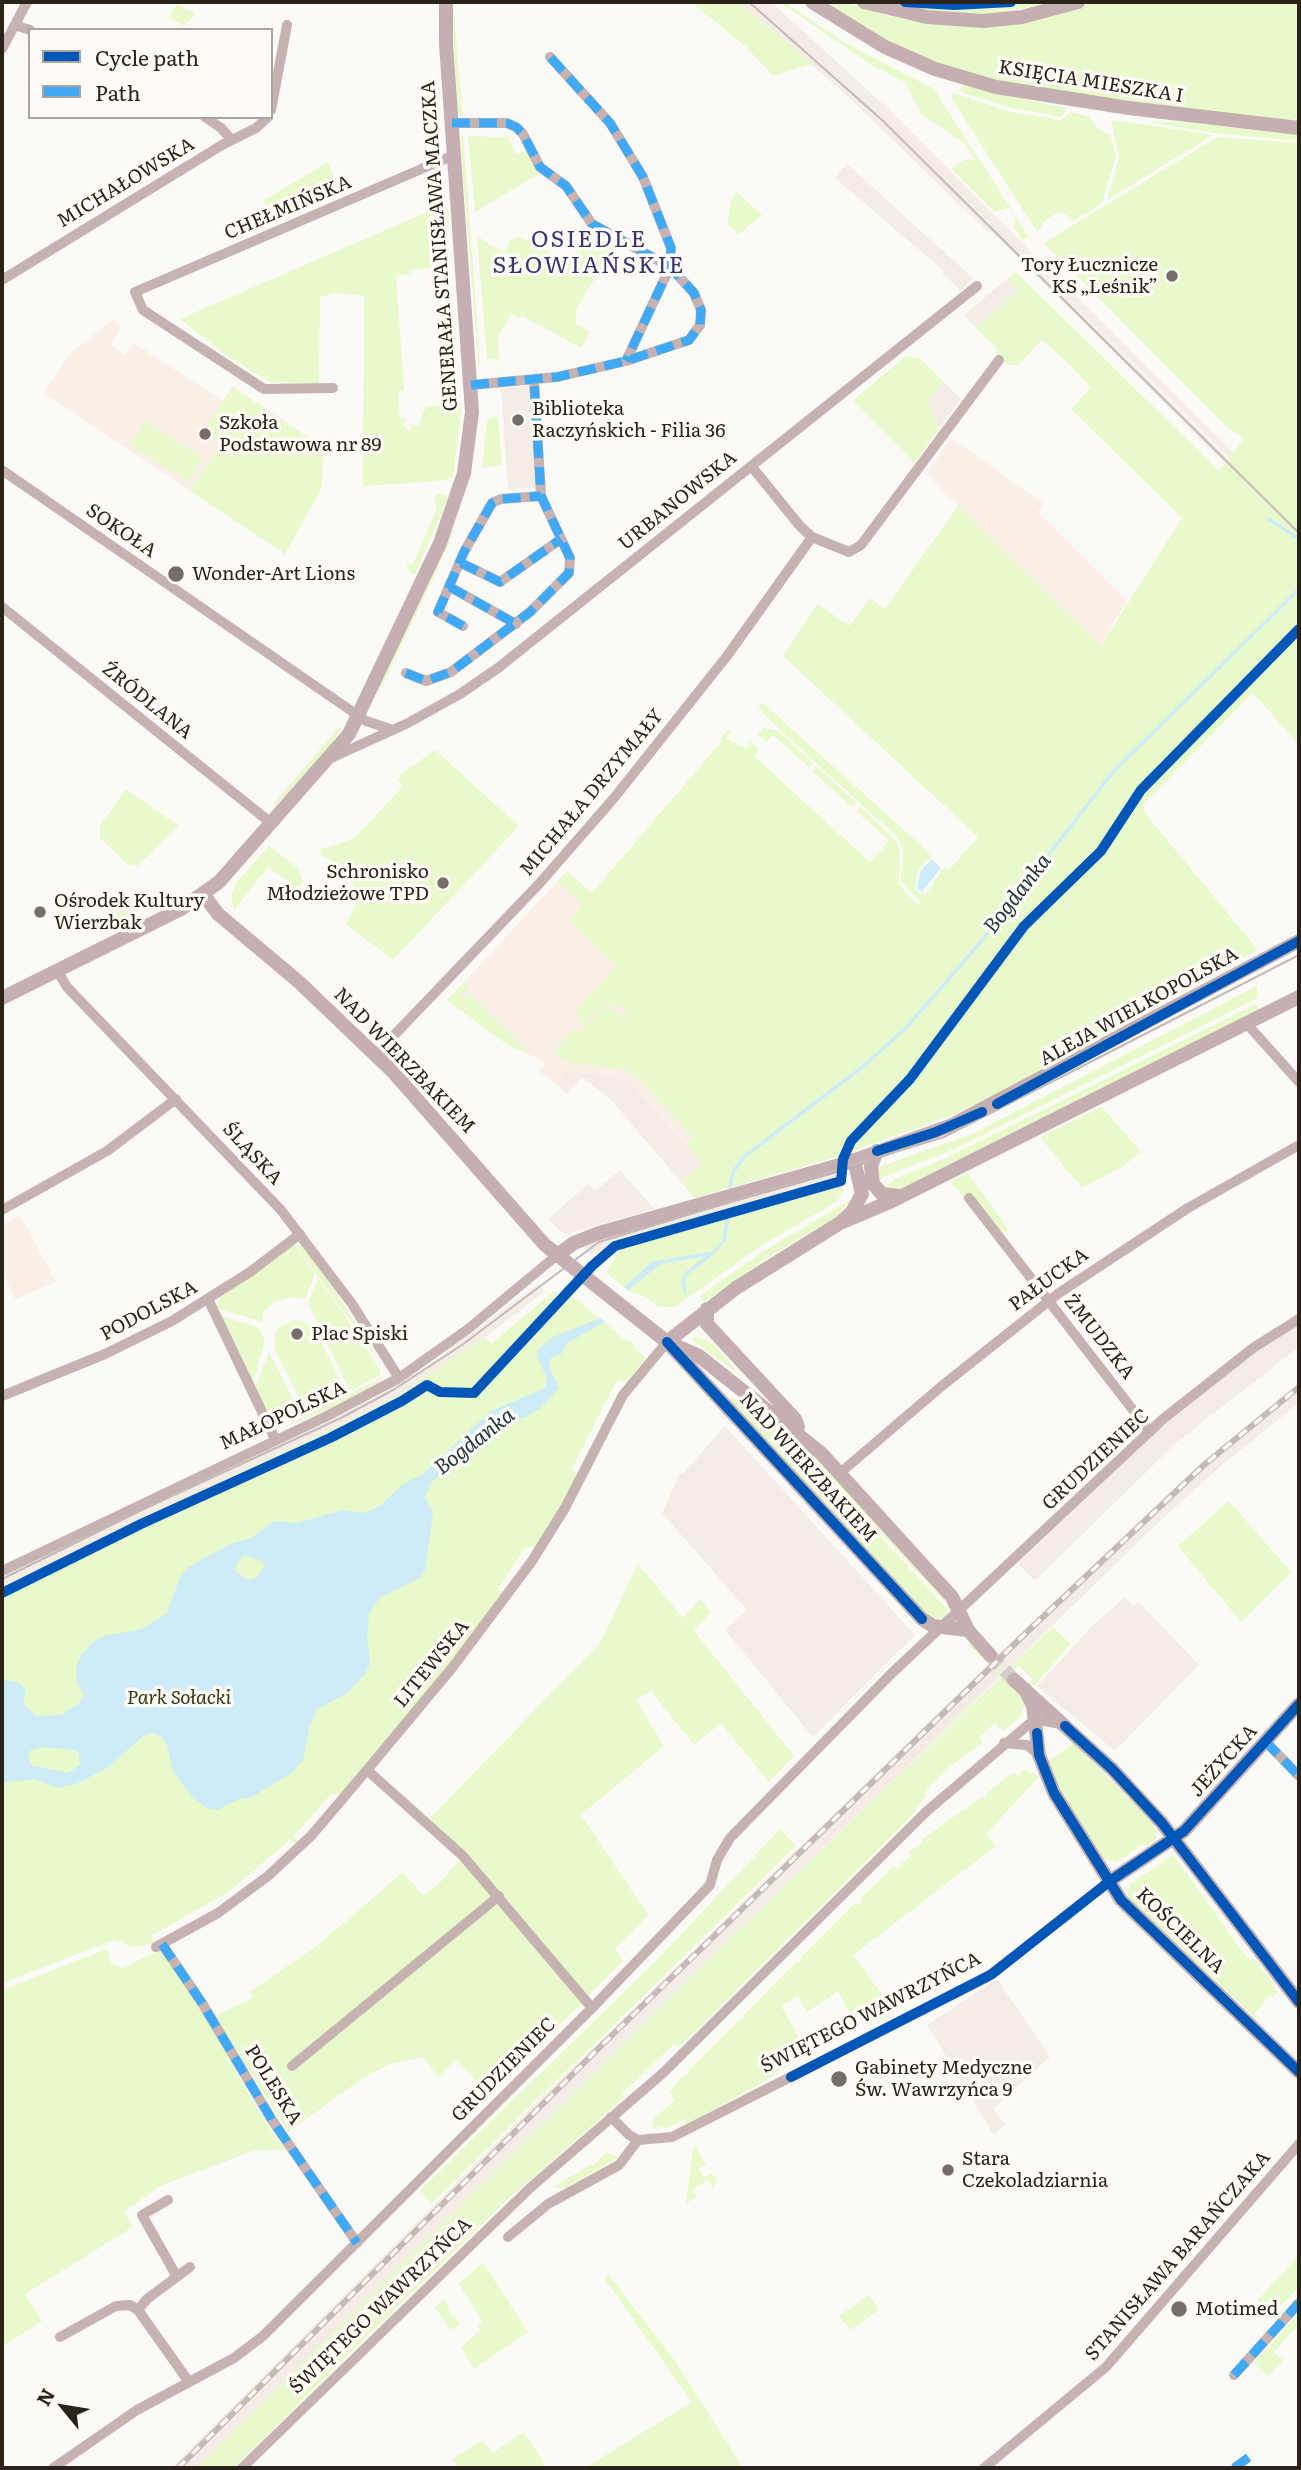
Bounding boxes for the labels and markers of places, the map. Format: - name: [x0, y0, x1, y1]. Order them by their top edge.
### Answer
- place label: Tory Łucznicze KS „Leśnik”: [1021, 254, 1158, 298]
- marker: Tory Łucznicze KS „Leśnik”: [1164, 268, 1180, 284]
- place label: Biblioteka Raczyńskich - Filia 36: [532, 398, 726, 442]
- place label: Szkoła Podstawowa nr 89: [219, 412, 381, 456]
- marker: Biblioteka Raczyńskich - Filia 36: [510, 412, 526, 428]
- marker: Szkoła Podstawowa nr 89: [197, 426, 213, 442]
- place label: Wonder-Art Lions: [192, 563, 355, 585]
- marker: Wonder-Art Lions: [166, 564, 186, 584]
- place label: Schronisko Młodzieżowe TPD: [266, 861, 429, 905]
- marker: Schronisko Młodzieżowe TPD: [435, 875, 451, 891]
- place label: Ośrodek Kultury Wierzbak: [54, 890, 204, 934]
- marker: Ośrodek Kultury Wierzbak: [32, 904, 48, 920]
- place label: Plac Spiski: [311, 1323, 408, 1345]
- marker: Plac Spiski: [289, 1326, 305, 1342]
- place label: Gabinety Medyczne Św. Wawrzyńca 9: [855, 2057, 1032, 2101]
- marker: Gabinety Medyczne Św. Wawrzyńca 9: [829, 2069, 849, 2089]
- place label: Stara Czekoladziarnia: [962, 2148, 1108, 2192]
- marker: Stara Czekoladziarnia: [940, 2162, 956, 2178]
- place label: Motimed: [1195, 2298, 1278, 2320]
- marker: Motimed: [1169, 2299, 1189, 2319]

